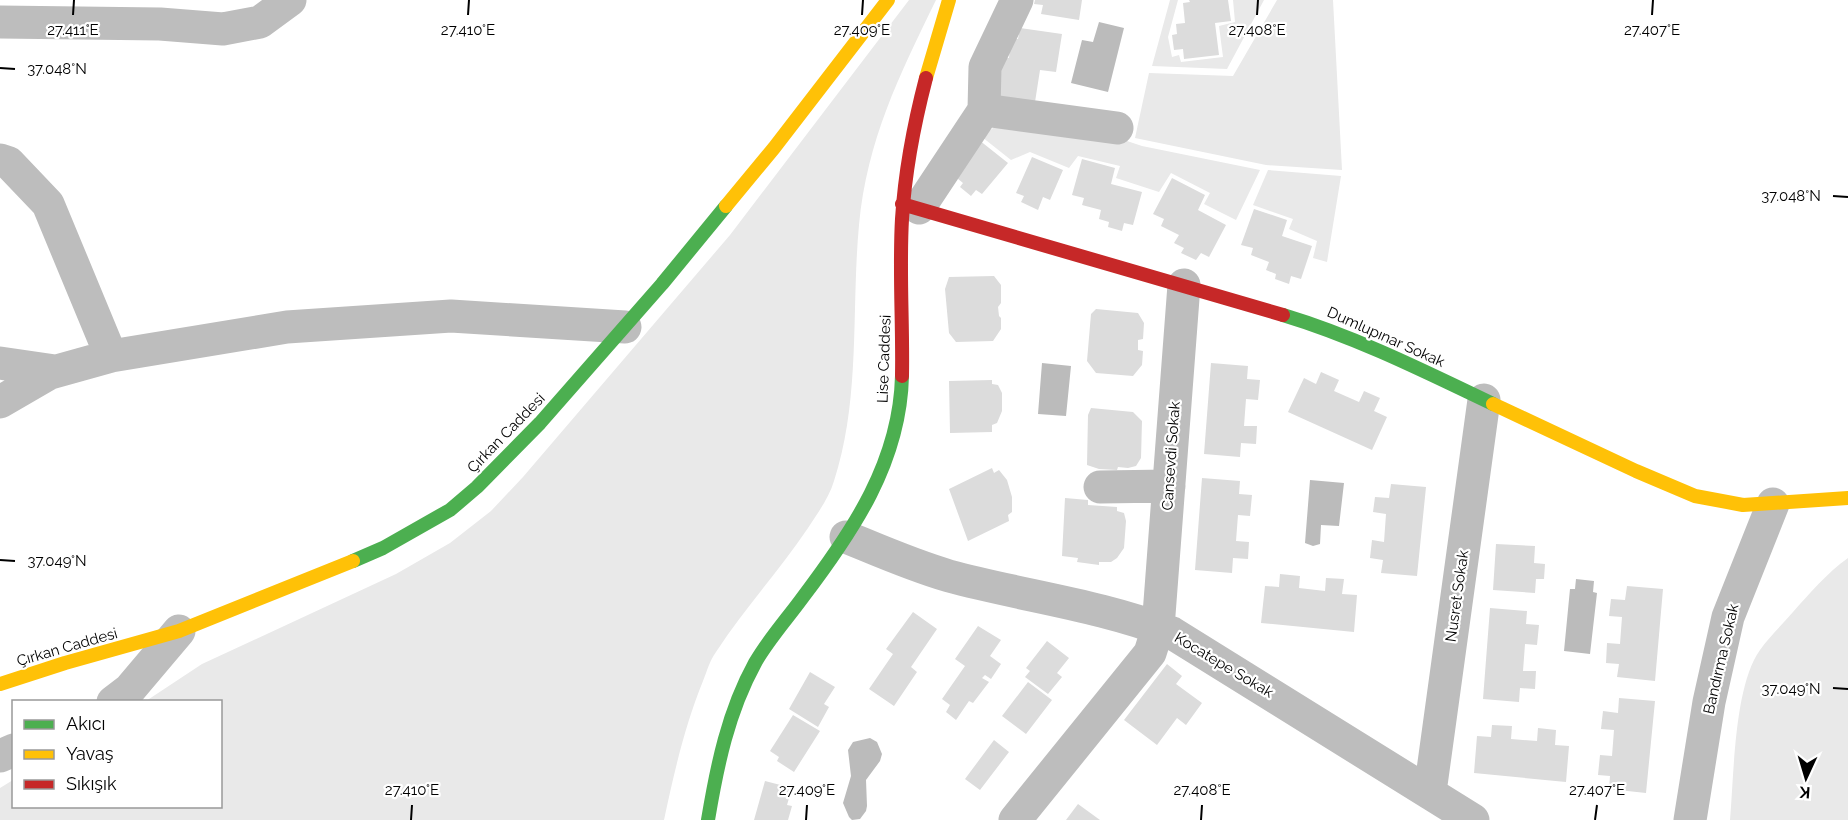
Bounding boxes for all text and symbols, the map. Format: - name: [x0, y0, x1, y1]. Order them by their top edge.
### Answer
- text: 27.411°E: [47, 21, 99, 39]
- text: 27.410°E: [441, 21, 495, 39]
- text: 27.409°E: [834, 21, 890, 39]
- text: 27.408°E: [1228, 21, 1286, 39]
- text: 27.407°E: [1624, 21, 1680, 39]
- text: 37.048°N: [27, 60, 87, 78]
- text: 37.048°N: [1761, 187, 1821, 205]
- street label: Dumlupınar Sokak: [1324, 303, 1448, 371]
- street label: Lise Caddesi: [873, 315, 895, 403]
- street label: Çırkan Caddesi: [463, 389, 549, 477]
- street label: Cansevdi Sokak: [1158, 401, 1184, 511]
- street label: Nusret Sokak: [1442, 549, 1472, 643]
- text: 37.049°N: [27, 552, 87, 570]
- street label: Bandırma Sokak: [1700, 602, 1742, 716]
- street label: Çırkan Caddesi: [15, 624, 119, 670]
- street label: Kocatepe Sokak: [1171, 628, 1277, 702]
- text: 37.049°N: [1761, 680, 1821, 698]
- legend: [12, 700, 222, 808]
- text: Akıcı: [66, 713, 105, 734]
- text: Yavaş: [66, 743, 114, 764]
- north arrow: [1776, 748, 1836, 808]
- text: Sıkışık: [66, 773, 117, 794]
- text: 27.410°E: [385, 781, 439, 799]
- text: 27.409°E: [779, 781, 835, 799]
- text: 27.408°E: [1173, 781, 1231, 799]
- text: 27.407°E: [1569, 781, 1625, 799]
- text: K: [1799, 783, 1811, 802]

